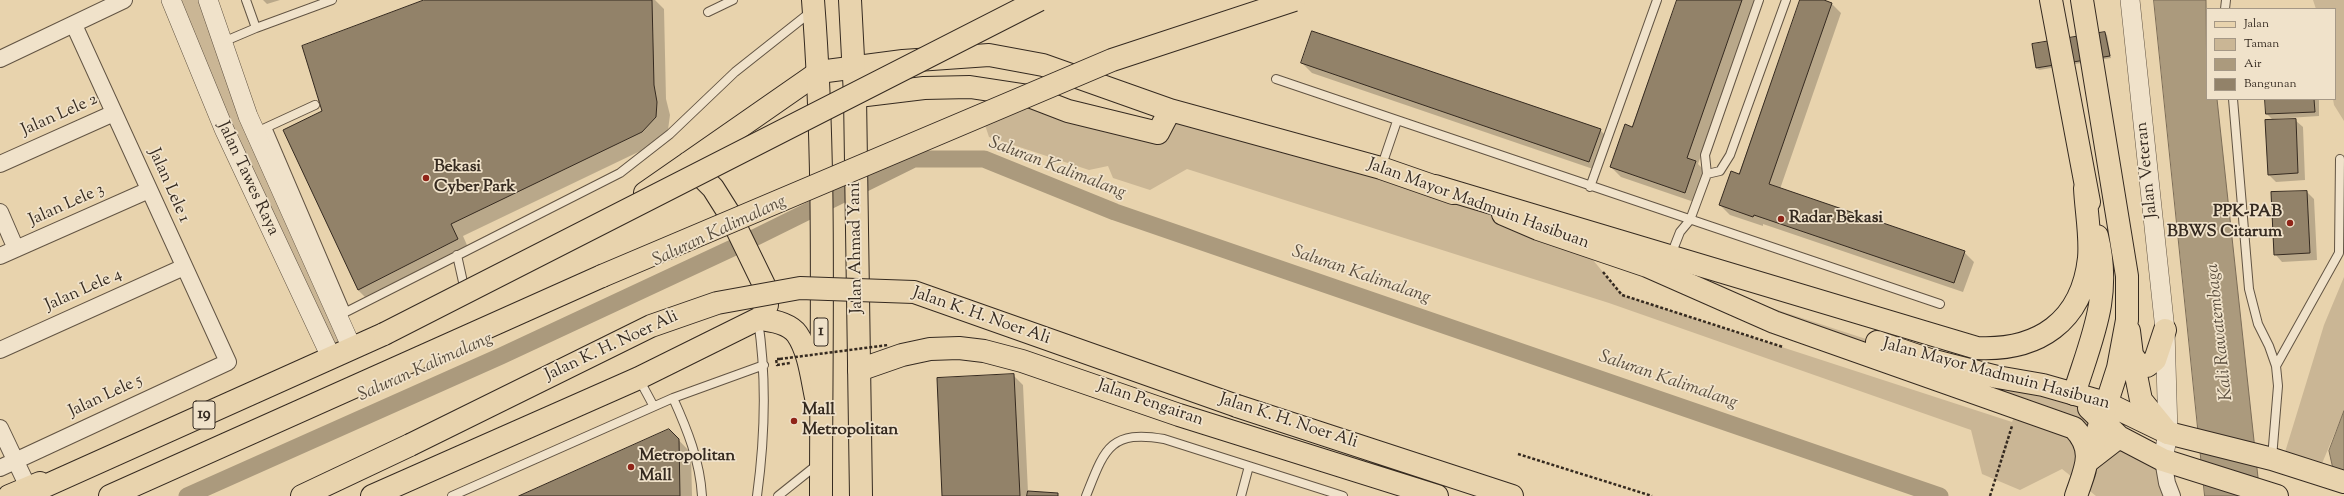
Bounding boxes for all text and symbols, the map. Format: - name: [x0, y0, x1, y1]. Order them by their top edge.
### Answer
- legend: [2206, 8, 2336, 100]
- text: Jalan: [2244, 15, 2269, 33]
- text: Taman: [2244, 35, 2279, 53]
- text: Air: [2244, 55, 2262, 73]
- text: Bangunan: [2244, 75, 2297, 93]
- street label: Jalan Lele 2: [19, 90, 101, 142]
- street label: Jalan Tawes Raya: [212, 119, 282, 239]
- street label: Jalan Veteran: [2133, 121, 2163, 219]
- water label: Saluran Kalimalang: [985, 133, 1129, 205]
- street label: Jalan Lele 1: [143, 146, 193, 226]
- street label: Jalan Mayor Madmuin Hasibuan: [1364, 155, 1592, 255]
- place label: Bekasi Cyber Park: [434, 158, 515, 198]
- marker: Bekasi Cyber Park: [421, 173, 431, 183]
- street label: Jalan Lele 3: [26, 180, 108, 232]
- street label: Jalan Ahmad Yani: [846, 182, 868, 314]
- water label: Saluran Kalimalang: [650, 192, 790, 272]
- place label: PPK-PAB BBWS Citarum: [2167, 203, 2282, 243]
- place label: Radar Bekasi: [1789, 209, 1883, 229]
- marker: Radar Bekasi: [1776, 214, 1786, 224]
- marker: PPK-PAB BBWS Citarum: [2285, 218, 2295, 228]
- water label: Saluran Kalimalang: [1289, 242, 1433, 310]
- water label: Kali Rawatembaga: [2203, 262, 2239, 402]
- street label: Jalan Lele 4: [42, 265, 126, 317]
- street label: Jalan K. H. Noer Ali: [909, 284, 1053, 350]
- street label: Jalan K. H. Noer Ali: [542, 307, 682, 387]
- road number: 1: [814, 318, 828, 346]
- water label: Saluran Kalimalang: [355, 329, 497, 407]
- street label: Jalan Mayor Madmuin Hasibuan: [1880, 335, 2112, 415]
- water label: Saluran Kalimalang: [1596, 347, 1740, 415]
- street label: Jalan Lele 5: [66, 371, 146, 423]
- street label: Jalan Pengairan: [1094, 376, 1206, 432]
- street label: Jalan K. H. Noer Ali: [1216, 390, 1360, 454]
- road number: 19: [193, 401, 215, 429]
- place label: Mall Metropolitan: [802, 401, 898, 441]
- marker: Mall Metropolitan: [789, 416, 799, 426]
- place label: Metropolitan Mall: [639, 447, 735, 487]
- marker: Metropolitan Mall: [626, 462, 636, 472]

